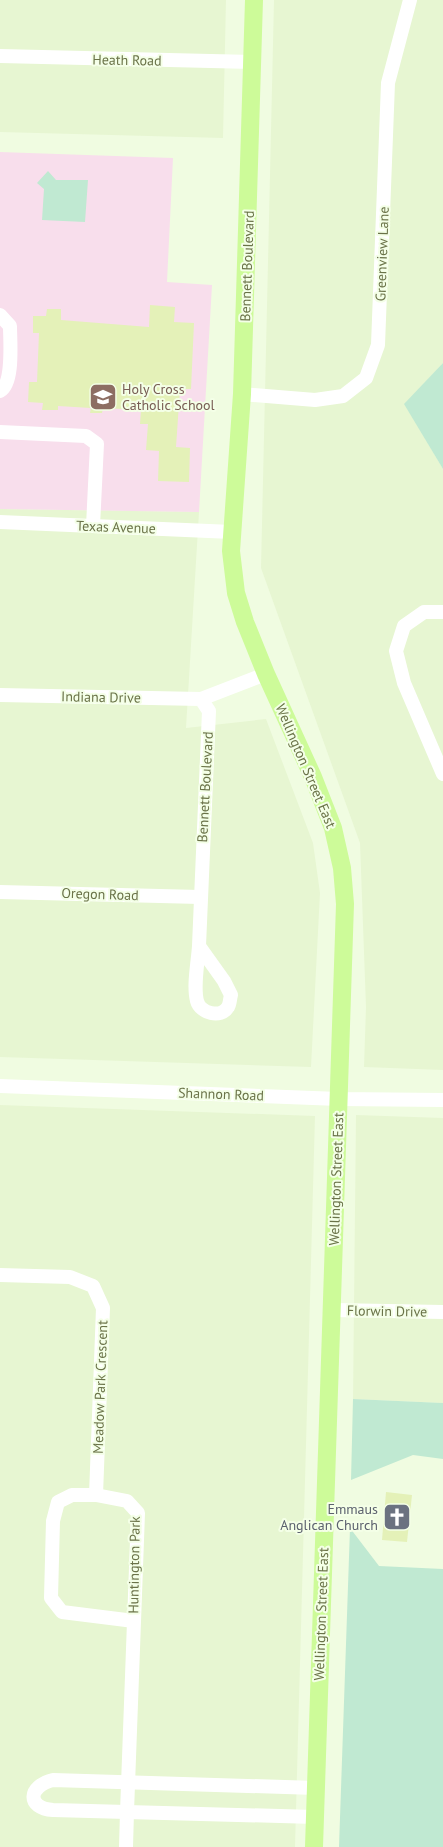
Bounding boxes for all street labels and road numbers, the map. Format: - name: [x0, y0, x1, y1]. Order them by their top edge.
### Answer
- street label: Heath Road: [92, 50, 162, 70]
- street label: Greenview Lane: [371, 206, 393, 302]
- street label: Bennett Boulevard: [236, 210, 258, 322]
- street label: Texas Avenue: [76, 517, 156, 537]
- street label: Indiana Drive: [61, 687, 141, 707]
- street label: Wellington Street East: [272, 701, 340, 831]
- street label: Bennett Boulevard: [193, 731, 217, 843]
- street label: Oregon Road: [61, 884, 139, 904]
- street label: Shannon Road: [178, 1084, 264, 1104]
- street label: Wellington Street East: [325, 1112, 347, 1246]
- street label: Florwin Drive: [347, 1301, 427, 1321]
- street label: Meadow Park Crescent: [89, 1320, 111, 1454]
- street label: Huntington Park: [124, 1516, 144, 1614]
- street label: Wellington Street East: [310, 1547, 332, 1681]

